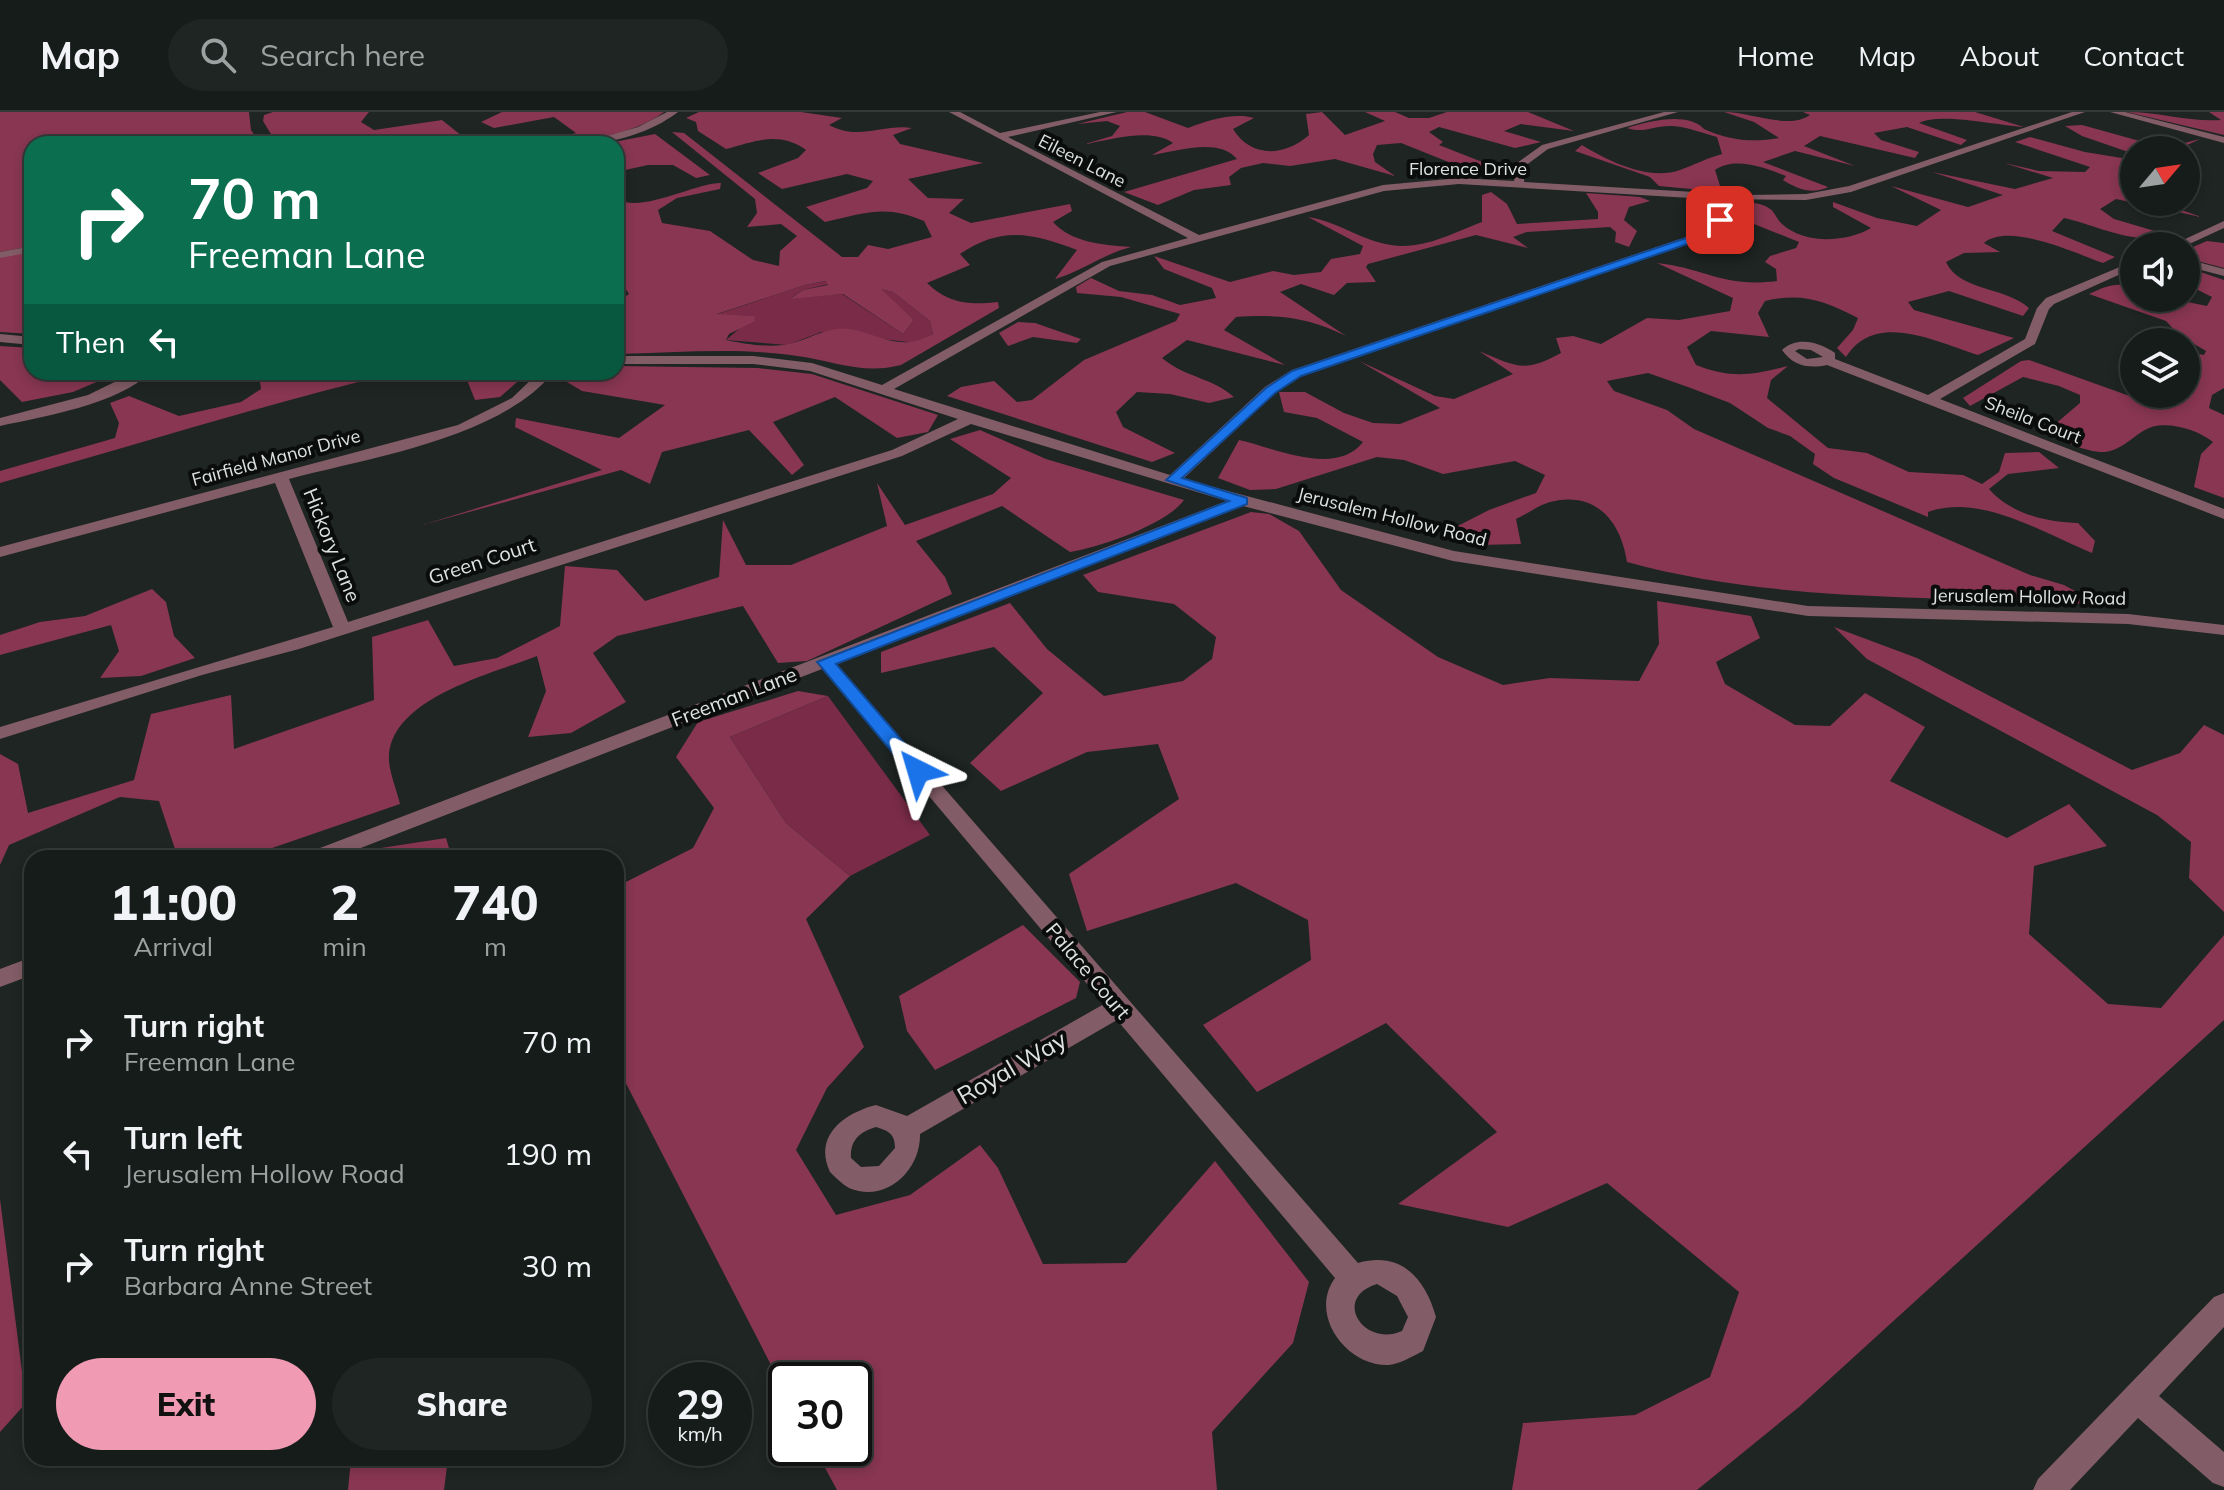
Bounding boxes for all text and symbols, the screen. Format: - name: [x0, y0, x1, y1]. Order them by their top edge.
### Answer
- search box: [168, 19, 728, 91]
- text: Map: [40, 31, 120, 79]
- icon: search: [196, 33, 240, 77]
- text: Search here: [260, 36, 425, 74]
- text: Home: [1737, 38, 1814, 73]
- text: Map: [1858, 38, 1916, 73]
- text: About: [1960, 38, 2039, 73]
- text: Contact: [2083, 38, 2184, 73]
- street label: Eileen Lane: [1035, 129, 1130, 192]
- north arrow: [2120, 136, 2200, 216]
- map controls: [2120, 136, 2200, 408]
- street label: Florence Drive: [1409, 157, 1527, 180]
- text: 70 m: [188, 163, 321, 233]
- icon: right: [56, 168, 160, 272]
- pin: [1686, 186, 1754, 254]
- icon: arrive: [1698, 198, 1742, 242]
- text: Freeman Lane: [188, 232, 425, 277]
- button: sound: [2120, 232, 2200, 312]
- icon: left: [142, 320, 186, 364]
- text: Then: [56, 323, 126, 361]
- button: layers: [2120, 328, 2200, 408]
- street label: Sheila Court: [1982, 391, 2085, 448]
- street label: Fairfield Manor Drive: [189, 424, 363, 491]
- street label: Jerusalem Hollow Road: [1295, 482, 1489, 551]
- street label: Hickory Lane: [298, 484, 367, 605]
- street label: Green Court: [425, 531, 539, 590]
- street label: Jerusalem Hollow Road: [1932, 583, 2126, 610]
- street label: Freeman Lane: [668, 661, 800, 732]
- position arrow: [876, 729, 960, 813]
- text: 11:00: [109, 872, 237, 932]
- text: 2: [330, 872, 359, 932]
- text: 740: [452, 872, 539, 932]
- street label: Palace Court: [1041, 918, 1136, 1024]
- text: Arrival: [133, 930, 213, 963]
- text: min: [323, 930, 367, 963]
- text: m: [484, 930, 507, 963]
- text: Turn right: [124, 1007, 264, 1045]
- icon: right: [56, 1020, 100, 1064]
- text: 70 m: [522, 1023, 592, 1061]
- street label: Royal Way: [952, 1024, 1072, 1110]
- text: Freeman Lane: [124, 1045, 296, 1078]
- text: Turn left: [124, 1119, 242, 1157]
- icon: left: [56, 1132, 100, 1176]
- text: 190 m: [504, 1135, 592, 1173]
- text: Jerusalem Hollow Road: [124, 1157, 405, 1190]
- text: Turn right: [124, 1231, 264, 1269]
- icon: right: [56, 1244, 100, 1288]
- text: 30 m: [522, 1247, 592, 1285]
- text: Barbara Anne Street: [124, 1269, 372, 1302]
- button: Exit: [56, 1358, 316, 1450]
- button: Share: [332, 1358, 592, 1450]
- speed limit sign: 30: [768, 1362, 872, 1466]
- text: 29: [676, 1379, 724, 1429]
- text: km/h: [677, 1421, 723, 1446]

